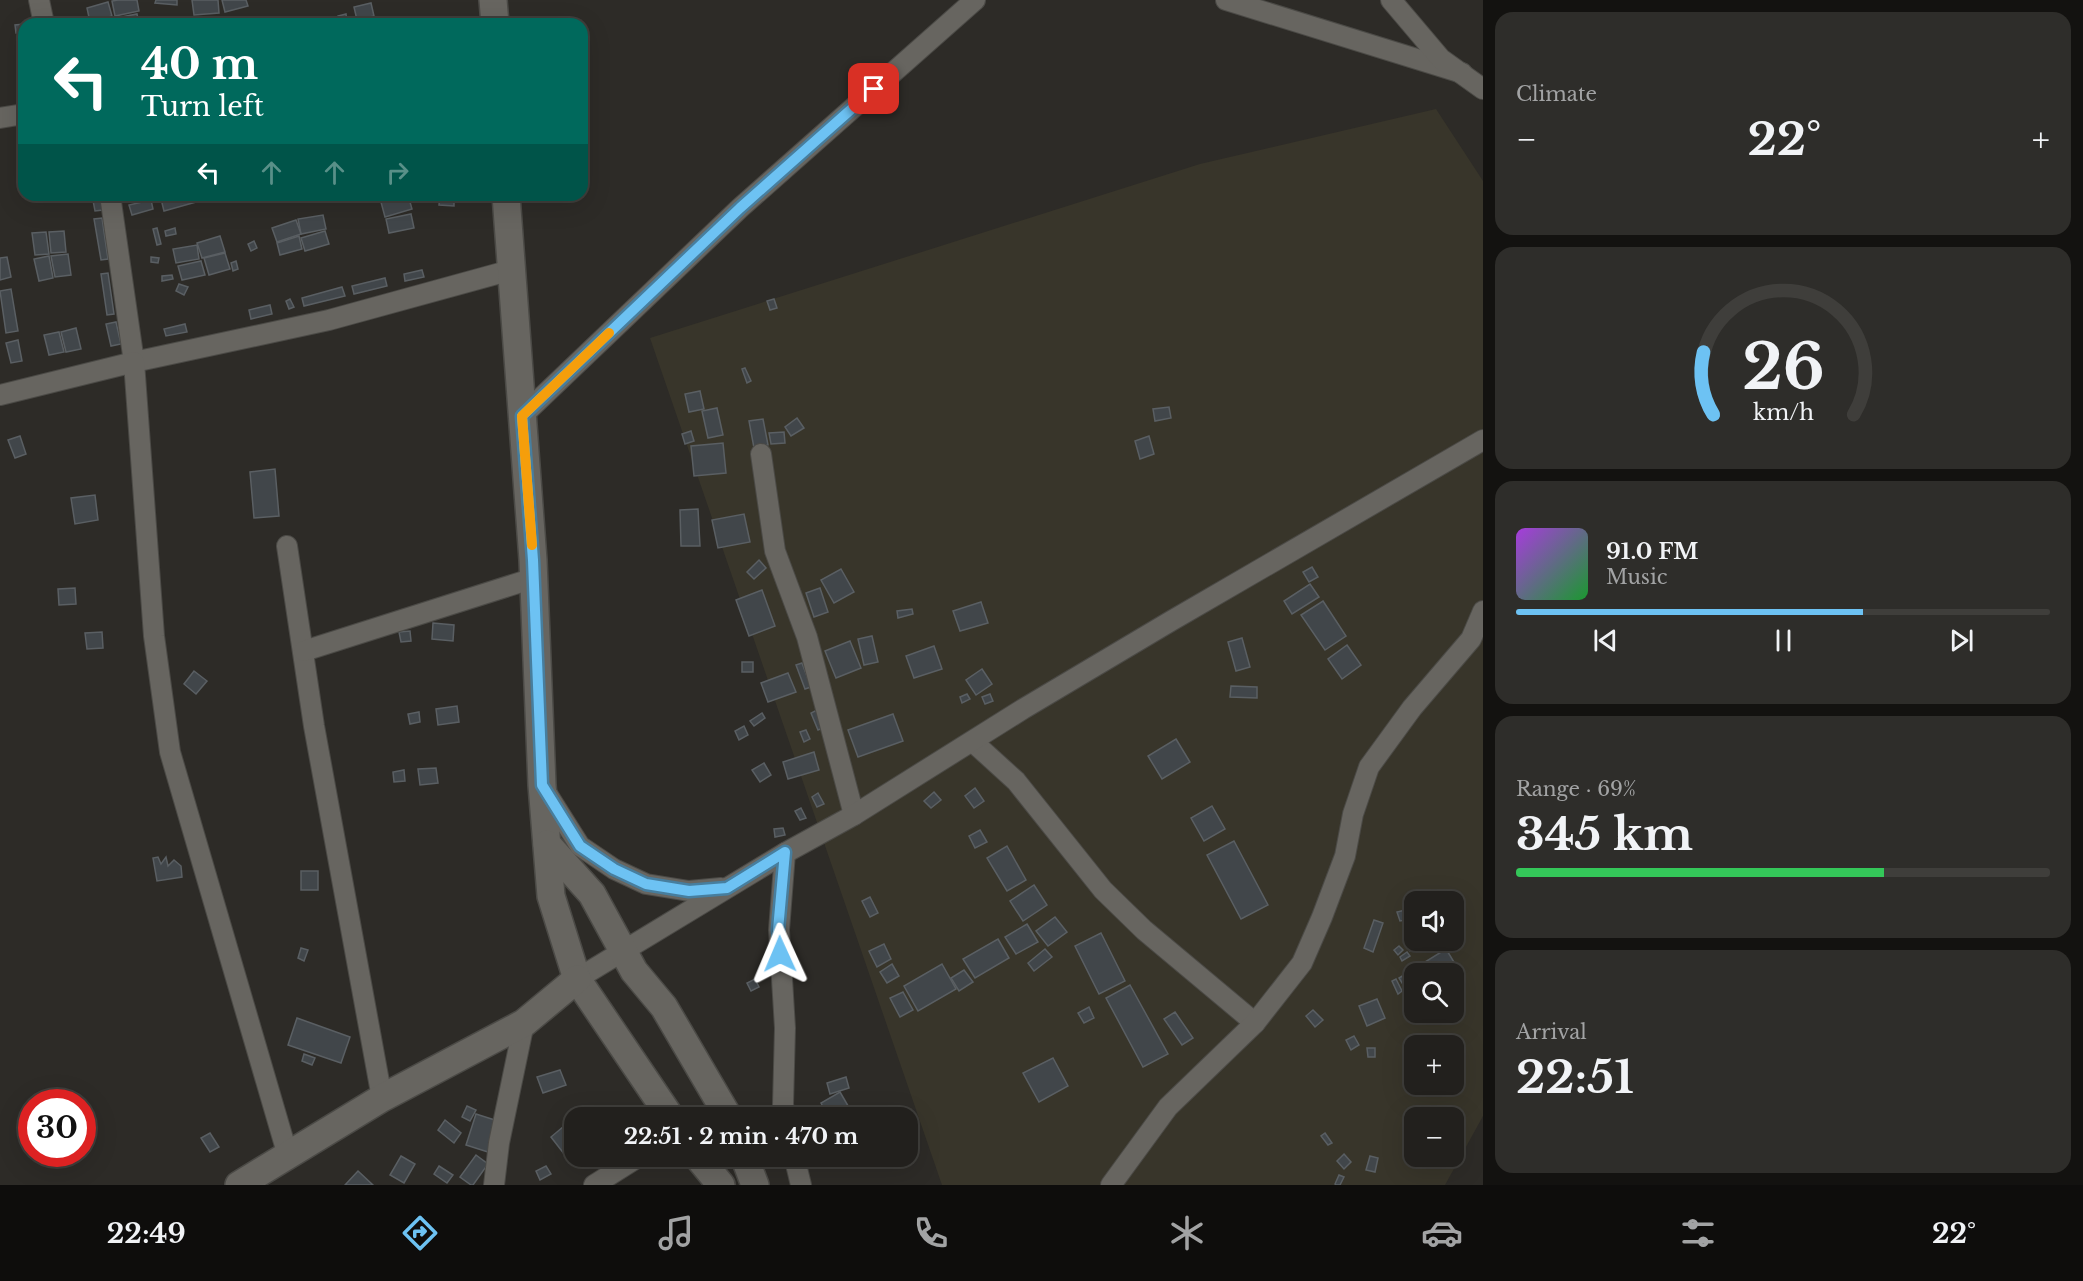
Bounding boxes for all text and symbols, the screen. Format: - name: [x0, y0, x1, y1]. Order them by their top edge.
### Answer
- text: 40 m: [141, 38, 258, 90]
- icon: left: [42, 42, 120, 120]
- pin: [848, 63, 899, 114]
- icon: arrive: [857, 72, 890, 105]
- text: Climate: [1516, 82, 1597, 106]
- text: Turn left: [141, 90, 264, 123]
- text: 22°: [1748, 111, 1821, 167]
- text: −: [1516, 119, 1537, 160]
- text: +: [2032, 119, 2050, 160]
- icon: left: [192, 156, 225, 189]
- icon: ahead: [255, 156, 288, 189]
- icon: ahead: [318, 156, 351, 189]
- icon: right: [381, 156, 414, 189]
- text: 26: [1742, 328, 1824, 406]
- text: km/h: [1753, 399, 1814, 426]
- text: 91.0 FM: [1606, 538, 1699, 565]
- text: Music: [1606, 565, 1667, 589]
- icon: previous: [1589, 624, 1622, 657]
- icon: pause: [1767, 624, 1800, 657]
- icon: next: [1945, 624, 1978, 657]
- text: Range · 69%: [1516, 777, 1636, 801]
- text: 345 km: [1516, 806, 1693, 862]
- map controls: [1404, 891, 1464, 1167]
- button: sound: [1404, 891, 1464, 951]
- position arrow: [748, 922, 812, 986]
- button: search: [1404, 963, 1464, 1023]
- text: Arrival: [1516, 1020, 1587, 1044]
- button: +: [1404, 1035, 1464, 1095]
- text: 22:51: [1516, 1049, 1634, 1105]
- speed limit sign: 30: [18, 1089, 96, 1167]
- button: −: [1404, 1107, 1464, 1167]
- text: 22:51 · 2 min · 470 m: [624, 1123, 858, 1150]
- icon: directions: [399, 1212, 441, 1254]
- icon: music: [655, 1212, 697, 1254]
- icon: phone: [910, 1212, 952, 1254]
- icon: climate: [1166, 1212, 1208, 1254]
- icon: car: [1421, 1212, 1463, 1254]
- icon: filters: [1677, 1212, 1719, 1254]
- text: 22:49: [107, 1217, 186, 1250]
- text: 22°: [1932, 1217, 1976, 1250]

